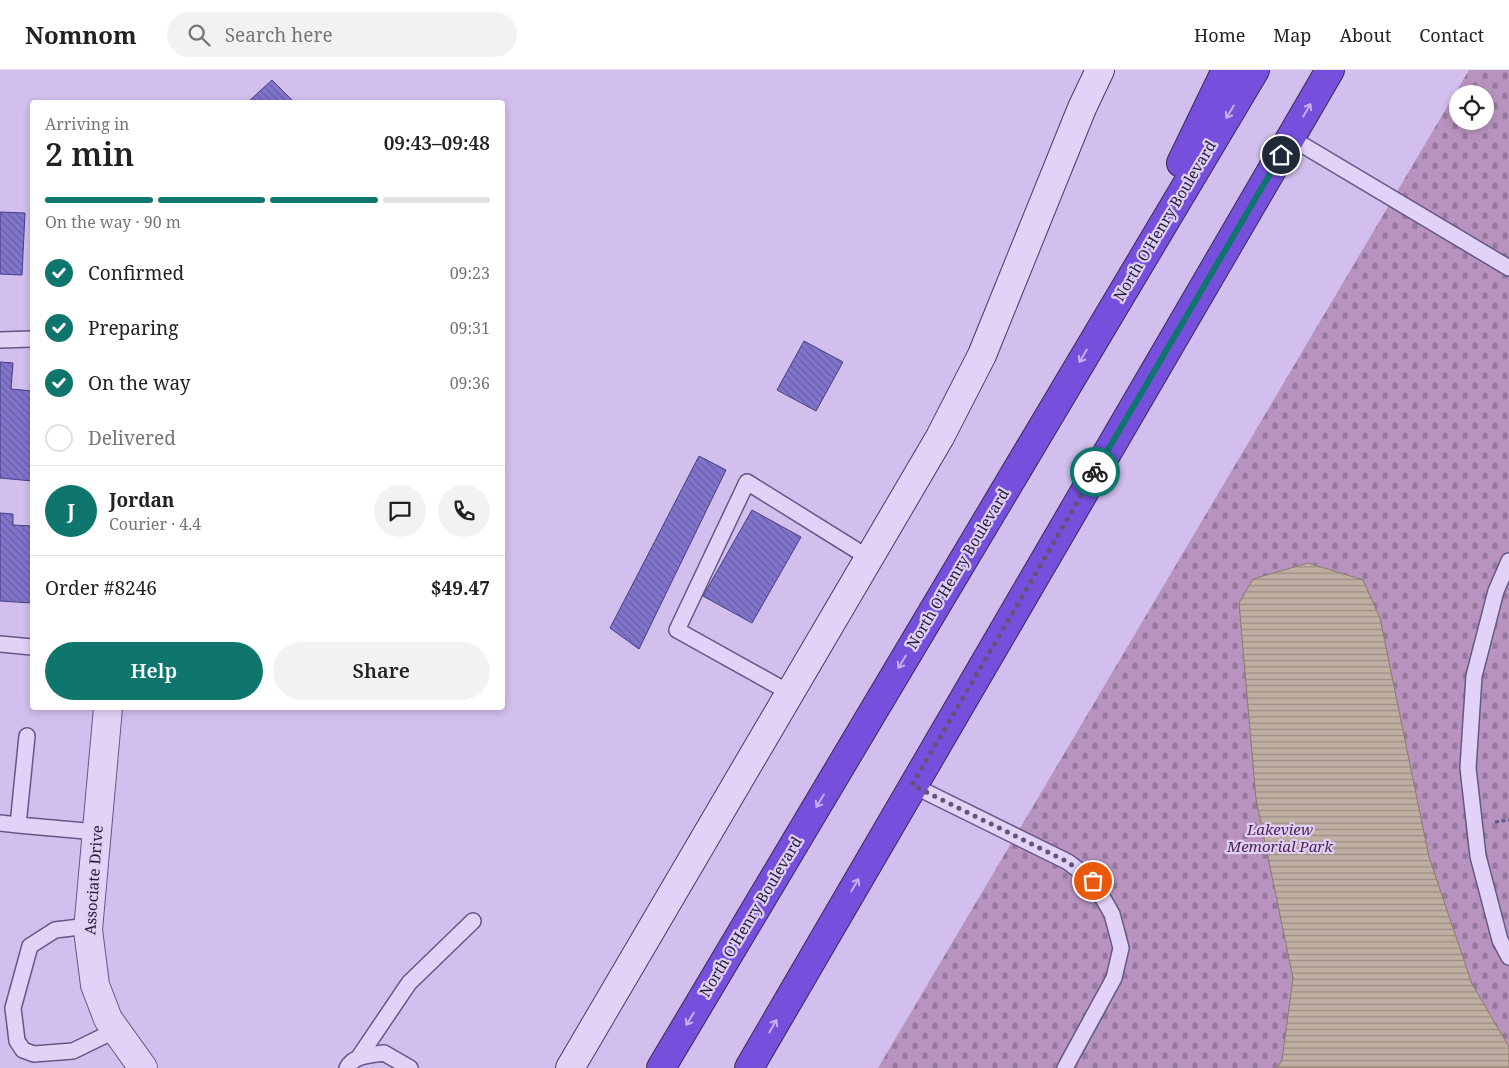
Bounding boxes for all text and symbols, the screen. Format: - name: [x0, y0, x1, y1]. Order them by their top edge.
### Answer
- search box: [167, 12, 517, 57]
- text: Nomnom: [25, 18, 137, 51]
- icon: search: [185, 21, 213, 49]
- text: Search here: [225, 22, 333, 48]
- text: Home: [1194, 23, 1245, 47]
- text: Map: [1273, 23, 1311, 47]
- text: About: [1339, 23, 1391, 47]
- text: Contact: [1419, 23, 1484, 47]
- map controls: [1449, 85, 1494, 130]
- button: locate: [1449, 85, 1494, 130]
- one-way arrow: [1302, 102, 1312, 117]
- one-way arrow: [1224, 104, 1234, 118]
- text: Arriving in: [45, 113, 129, 135]
- text: 09:43–09:48: [384, 130, 490, 156]
- text: 2 min: [45, 132, 134, 175]
- pin: [1260, 134, 1302, 176]
- street label: North O'Henry Boulevard: [1108, 137, 1220, 304]
- icon: home: [1267, 141, 1295, 169]
- text: On the way · 90 m: [45, 211, 181, 233]
- icon: check: [45, 259, 73, 287]
- text: Confirmed: [88, 260, 184, 286]
- text: 09:23: [450, 262, 490, 284]
- icon: check: [45, 314, 73, 342]
- text: Preparing: [88, 315, 178, 341]
- text: 09:31: [450, 317, 490, 339]
- one-way arrow: [1078, 349, 1088, 363]
- icon: check: [45, 369, 73, 397]
- text: On the way: [88, 370, 191, 396]
- text: 09:36: [450, 372, 490, 394]
- text: Delivered: [88, 425, 176, 451]
- courier: [1070, 447, 1120, 497]
- icon: bike: [1081, 458, 1109, 486]
- button: chat: [374, 485, 426, 537]
- button: phone: [438, 485, 490, 537]
- street label: North O'Henry Boulevard: [901, 485, 1013, 652]
- text: Jordan: [109, 487, 175, 513]
- text: J: [67, 498, 75, 524]
- text: Courier · 4.4: [109, 513, 201, 535]
- text: Order #8246: [45, 575, 157, 601]
- text: $49.47: [431, 575, 490, 601]
- button: Help: [45, 642, 263, 700]
- button: Share: [273, 642, 490, 700]
- one-way arrow: [897, 654, 907, 668]
- one-way arrow: [814, 794, 824, 808]
- park label: Lakeview Memorial Park: [1226, 819, 1333, 856]
- street label: Associate Drive: [79, 824, 107, 936]
- street label: North O'Henry Boulevard: [694, 833, 806, 1000]
- pin: [1072, 860, 1114, 902]
- icon: bag: [1079, 867, 1107, 895]
- one-way arrow: [850, 879, 860, 893]
- one-way arrow: [685, 1012, 695, 1026]
- one-way arrow: [769, 1019, 779, 1033]

